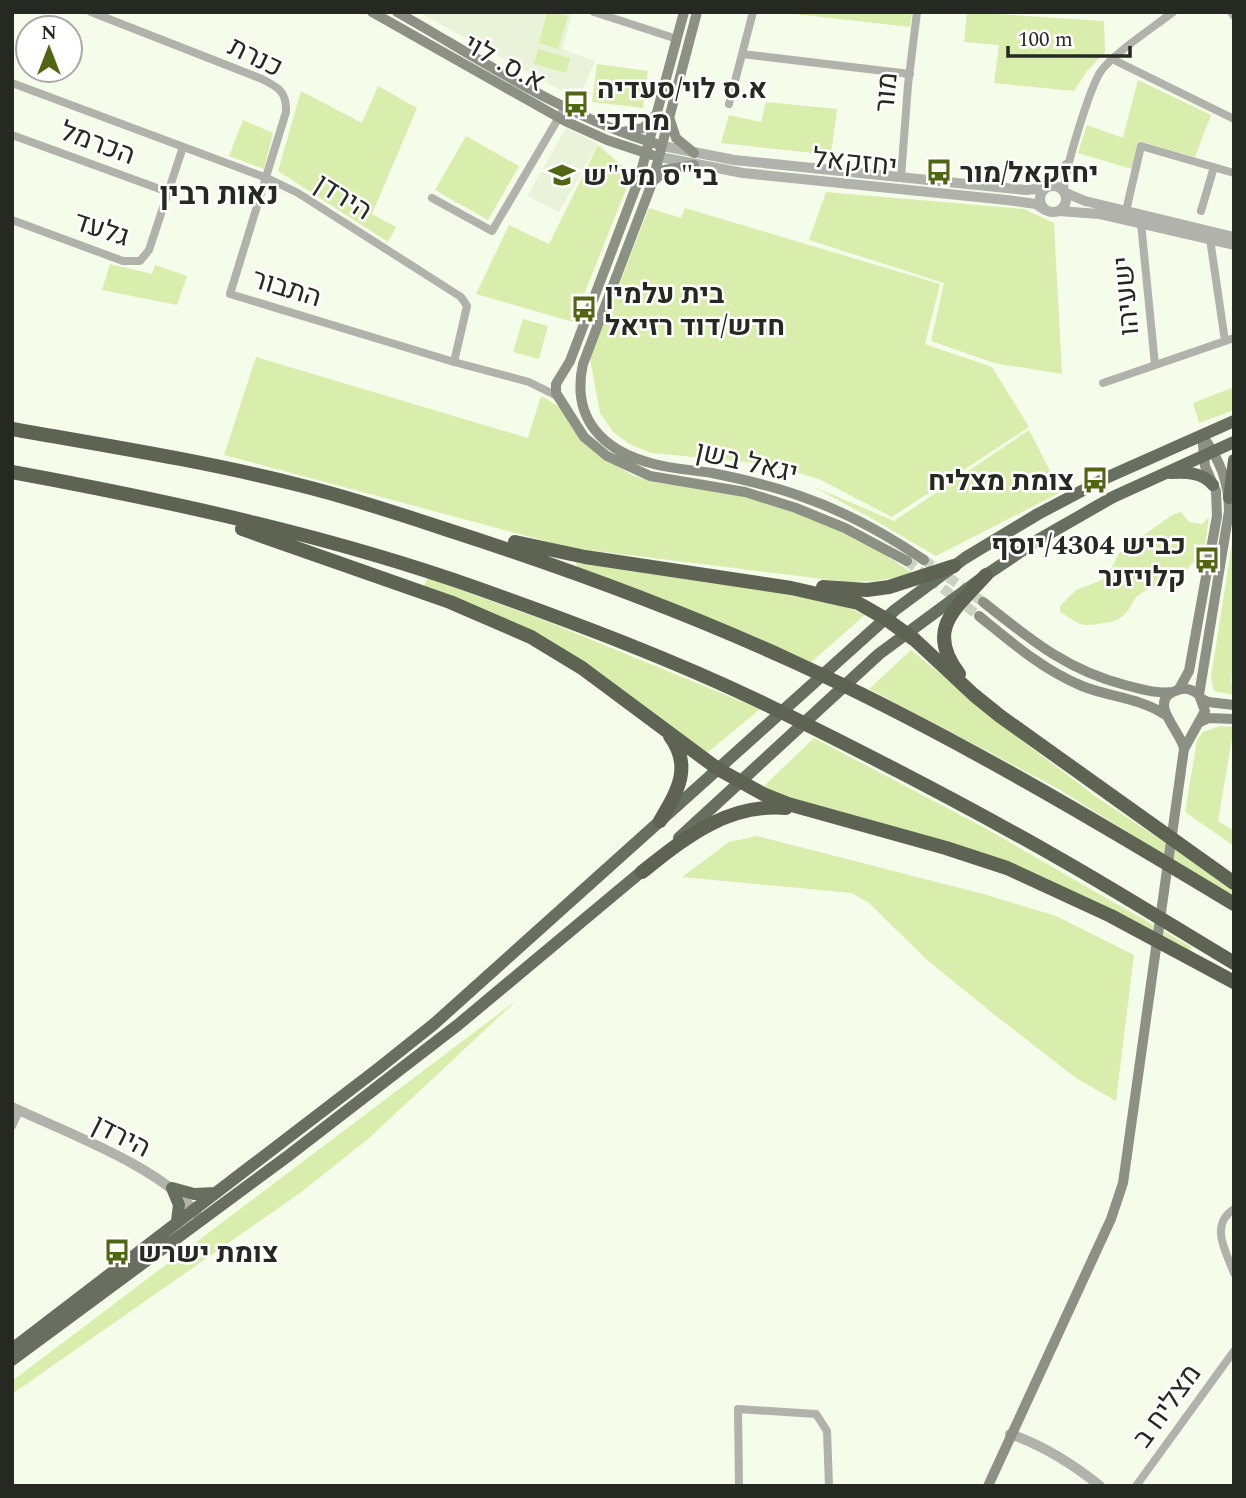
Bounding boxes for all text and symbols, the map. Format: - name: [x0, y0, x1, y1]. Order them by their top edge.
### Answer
- north arrow: [14, 14, 84, 84]
- scale bar: [1008, 14, 1130, 58]
- text: N: [41, 19, 57, 48]
- street label: א.ס. לוי: [455, 23, 553, 103]
- text: 100 m: [1018, 24, 1073, 56]
- street label: כנרת: [221, 26, 290, 89]
- place label: א.ס לוי/סעדיה מרדכי: [597, 68, 767, 143]
- street label: מור: [863, 70, 910, 114]
- bus stop icon: א.ס לוי/סעדיה מרדכי: [561, 89, 591, 119]
- street label: הכרמל: [54, 110, 141, 177]
- street label: יחזקאל: [810, 137, 899, 188]
- place label: יחזקאל/מור: [960, 152, 1098, 195]
- place label: בי"ס מע"ש: [583, 155, 718, 198]
- bus stop icon: יחזקאל/מור: [924, 157, 954, 187]
- school or university icon: בי"ס מע"ש: [547, 160, 577, 190]
- street label: הירדן: [306, 163, 381, 232]
- district label: נאות רבין: [159, 172, 279, 218]
- street label: גלעד: [68, 200, 135, 259]
- street label: ישעיהו: [1102, 254, 1151, 338]
- street label: התבור: [246, 258, 327, 319]
- place label: בית עלמין חדש/דוד רזיאל: [605, 273, 785, 348]
- bus stop icon: בית עלמין חדש/דוד רזיאל: [569, 294, 599, 324]
- street label: יגאל בשן: [691, 430, 802, 495]
- place label: צומת מצליח: [928, 460, 1074, 503]
- bus stop icon: צומת מצליח: [1080, 465, 1110, 495]
- place label: כביש 4304/יוסף קלויזנר: [991, 524, 1186, 599]
- bus stop icon: כביש 4304/יוסף קלויזנר: [1192, 545, 1222, 575]
- street label: הירדן: [84, 1103, 158, 1169]
- place label: צומת ישרש: [138, 1232, 278, 1275]
- bus stop icon: צומת ישרש: [102, 1237, 132, 1267]
- street label: מצליח ב: [1122, 1355, 1212, 1457]

